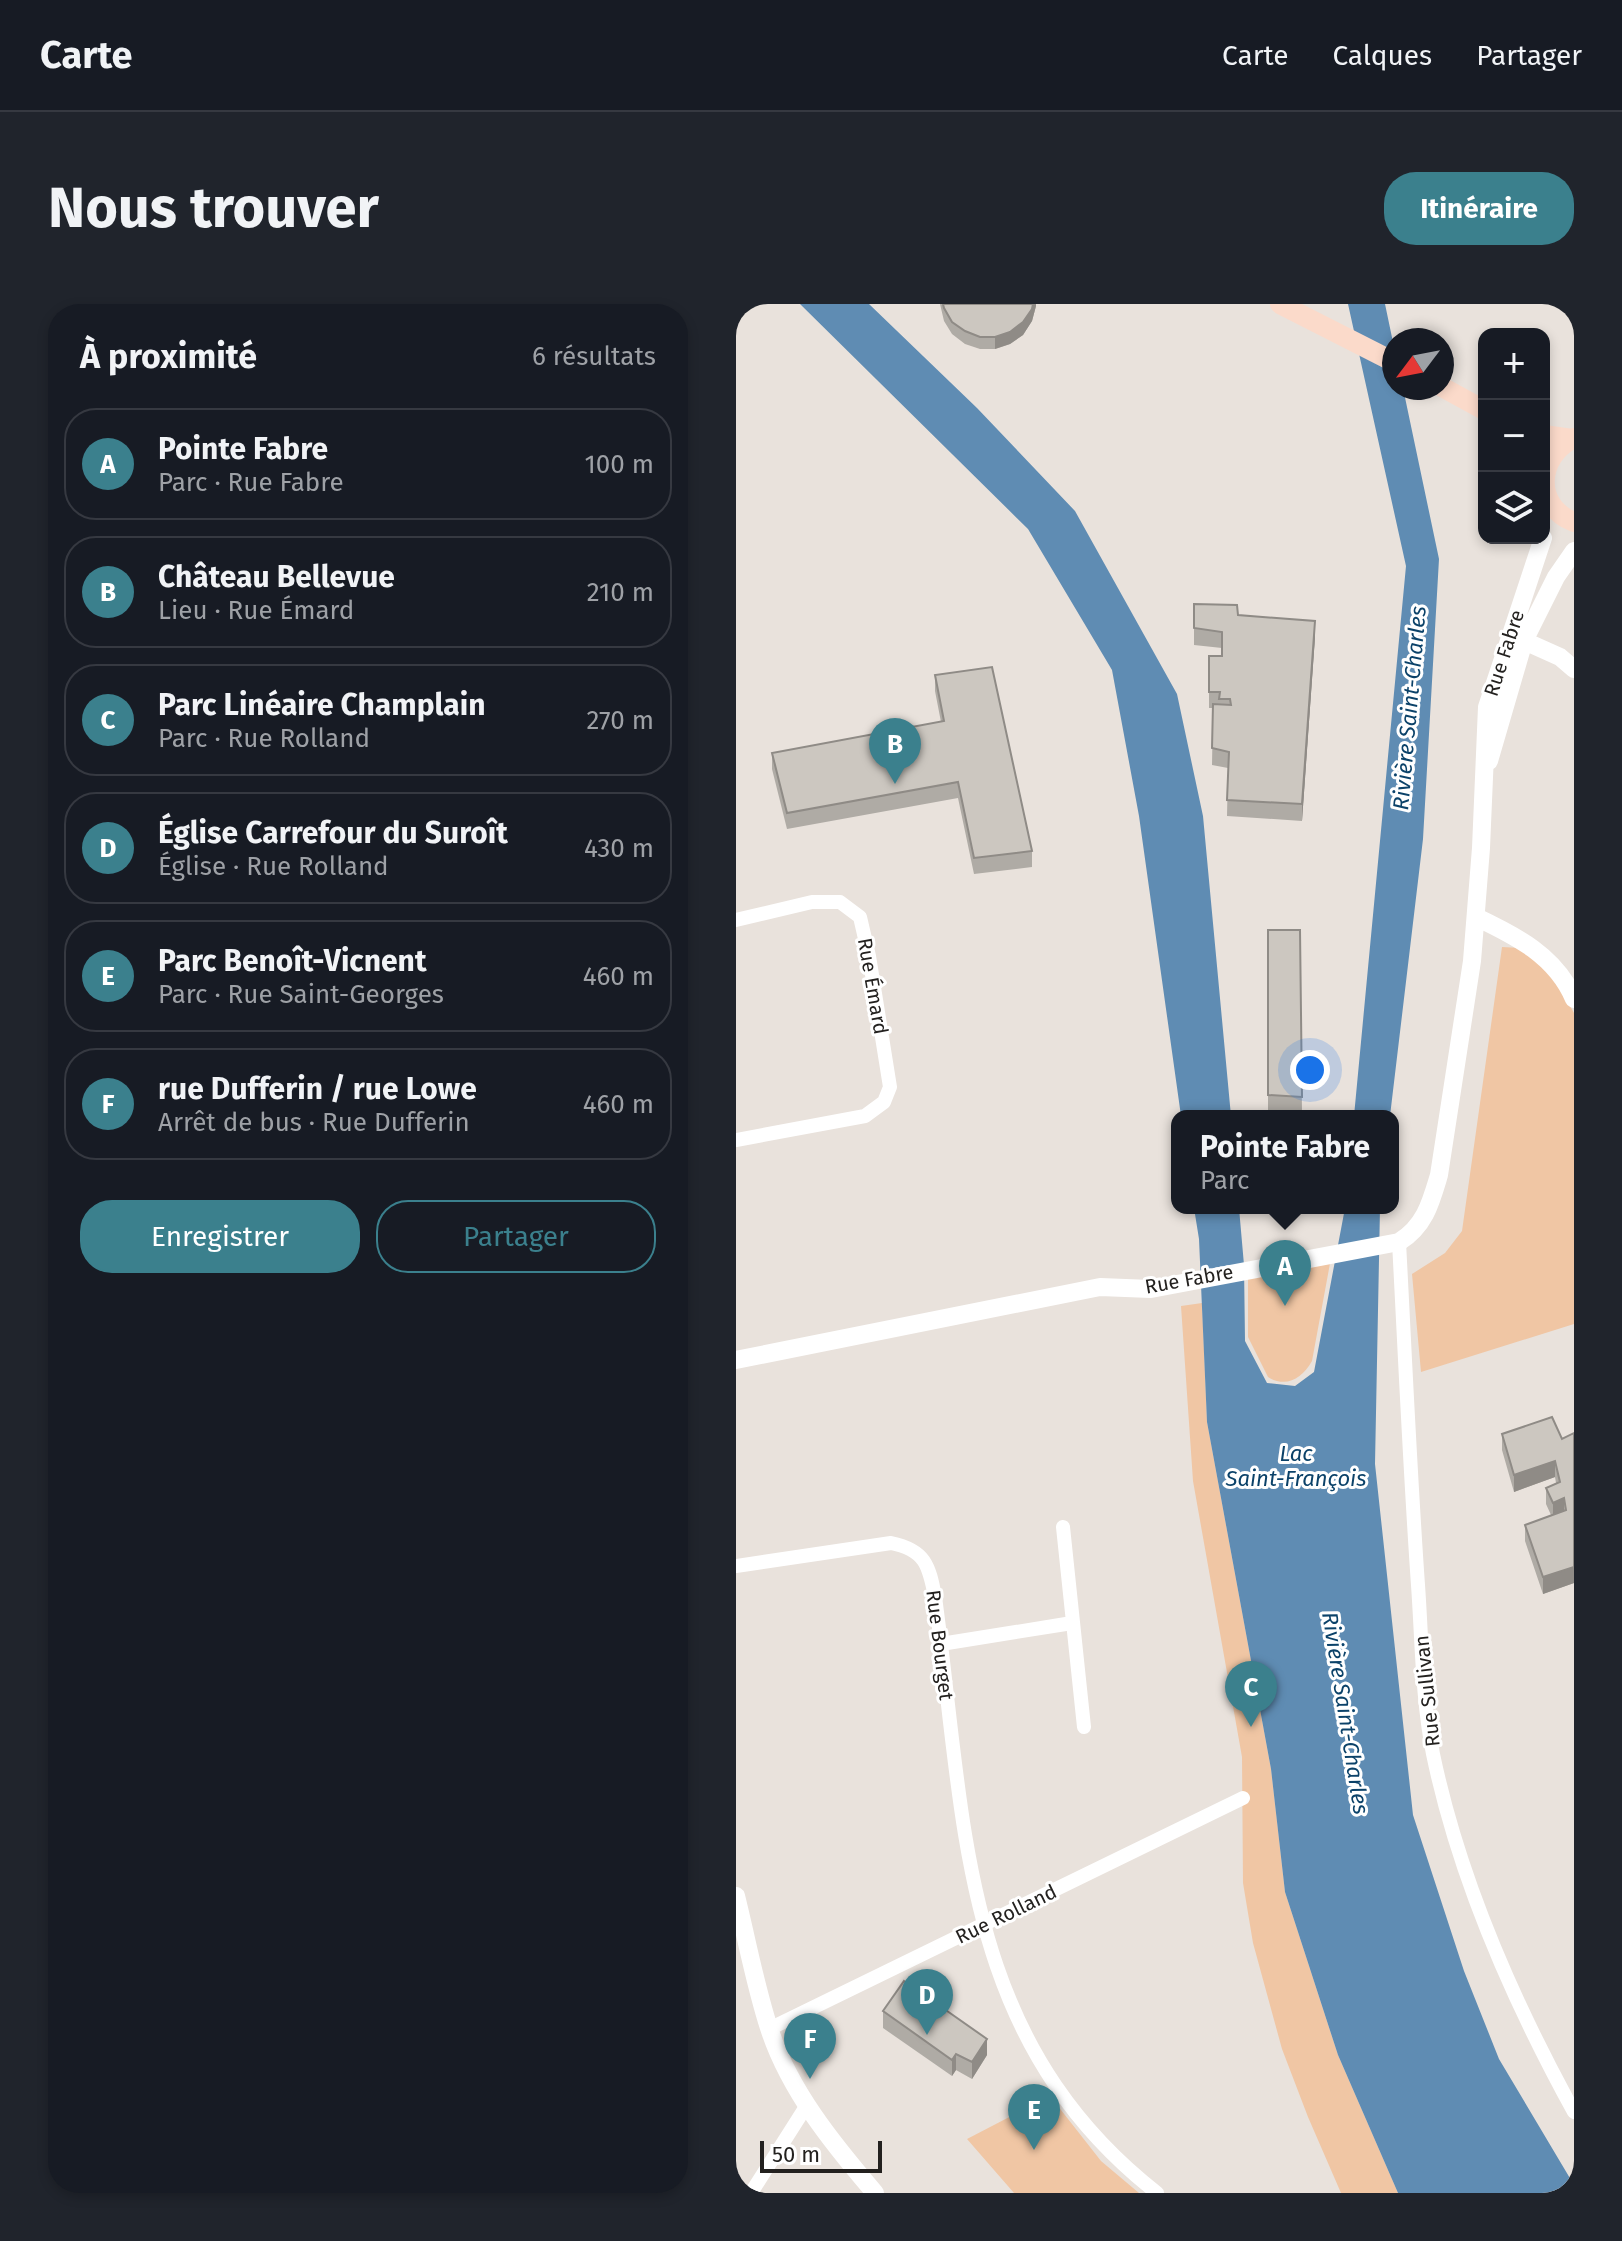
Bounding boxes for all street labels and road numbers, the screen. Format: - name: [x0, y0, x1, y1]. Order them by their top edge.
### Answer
- street label: Rue Fabre: [1479, 607, 1529, 699]
- street label: Rue Émard: [853, 936, 893, 1036]
- street label: Rue Fabre: [1143, 1259, 1235, 1299]
- street label: Rue Bourget: [921, 1588, 959, 1702]
- street label: Rue Sullivan: [1409, 1634, 1445, 1748]
- street label: Rue Rolland: [951, 1879, 1061, 1949]

